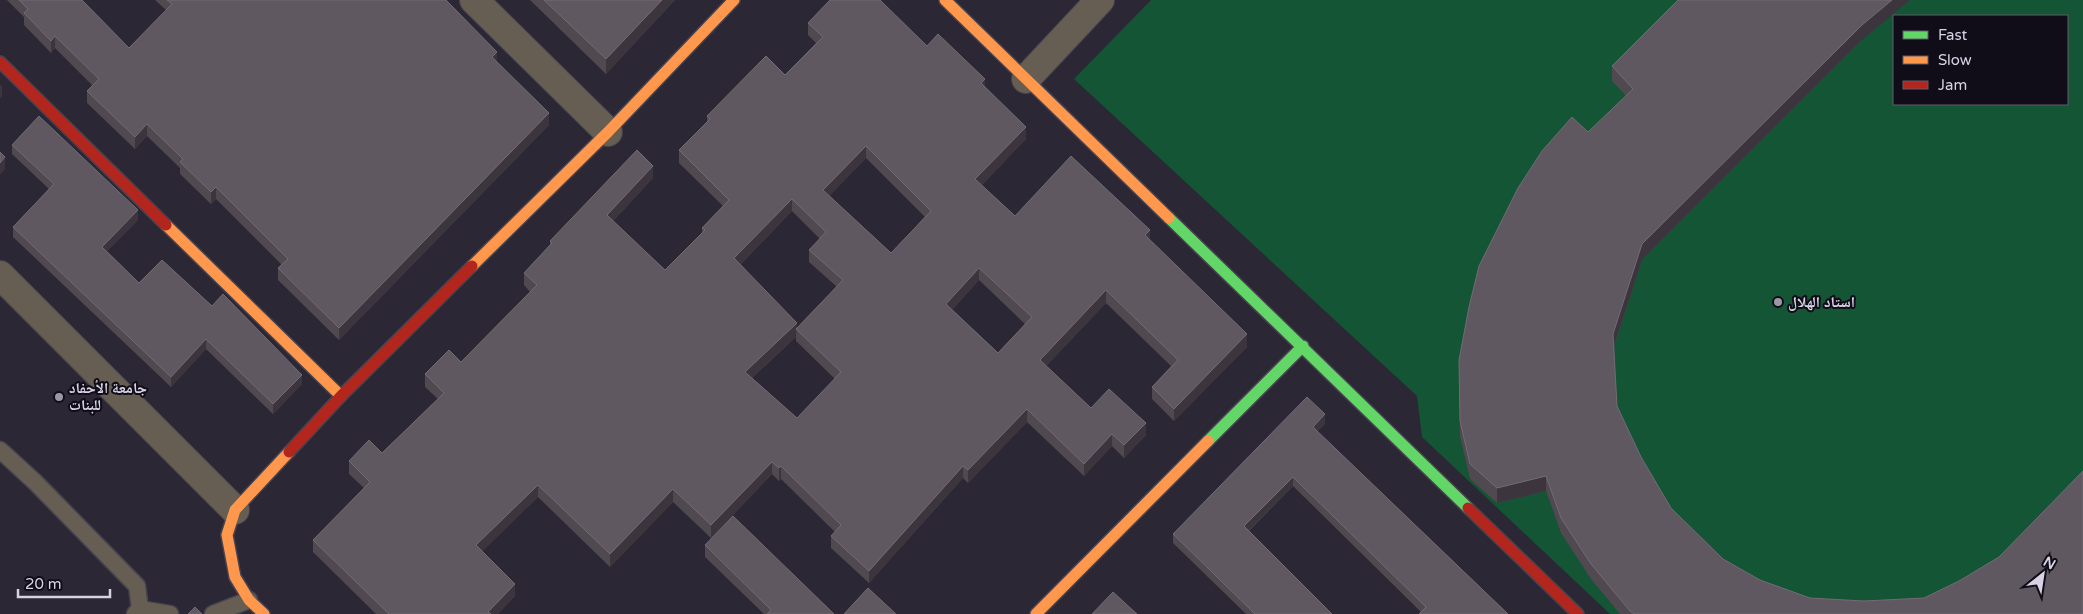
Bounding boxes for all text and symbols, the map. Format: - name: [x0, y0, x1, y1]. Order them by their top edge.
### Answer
- legend: [1893, 15, 2068, 105]
- text: Fast: [1938, 26, 1968, 44]
- text: Slow: [1938, 51, 1972, 69]
- text: Jam: [1938, 76, 1967, 94]
- place label: استاد الهلال: [1788, 293, 1855, 311]
- marker: استاد الهلال: [1772, 296, 1784, 308]
- place label: جامعة الأحفاد للبنات: [69, 379, 147, 414]
- marker: جامعة الأحفاد للبنات: [53, 391, 65, 403]
- north arrow: [2018, 549, 2068, 599]
- text: N: [2040, 553, 2058, 573]
- scale bar: [18, 566, 110, 598]
- text: 20 m: [25, 575, 62, 593]

